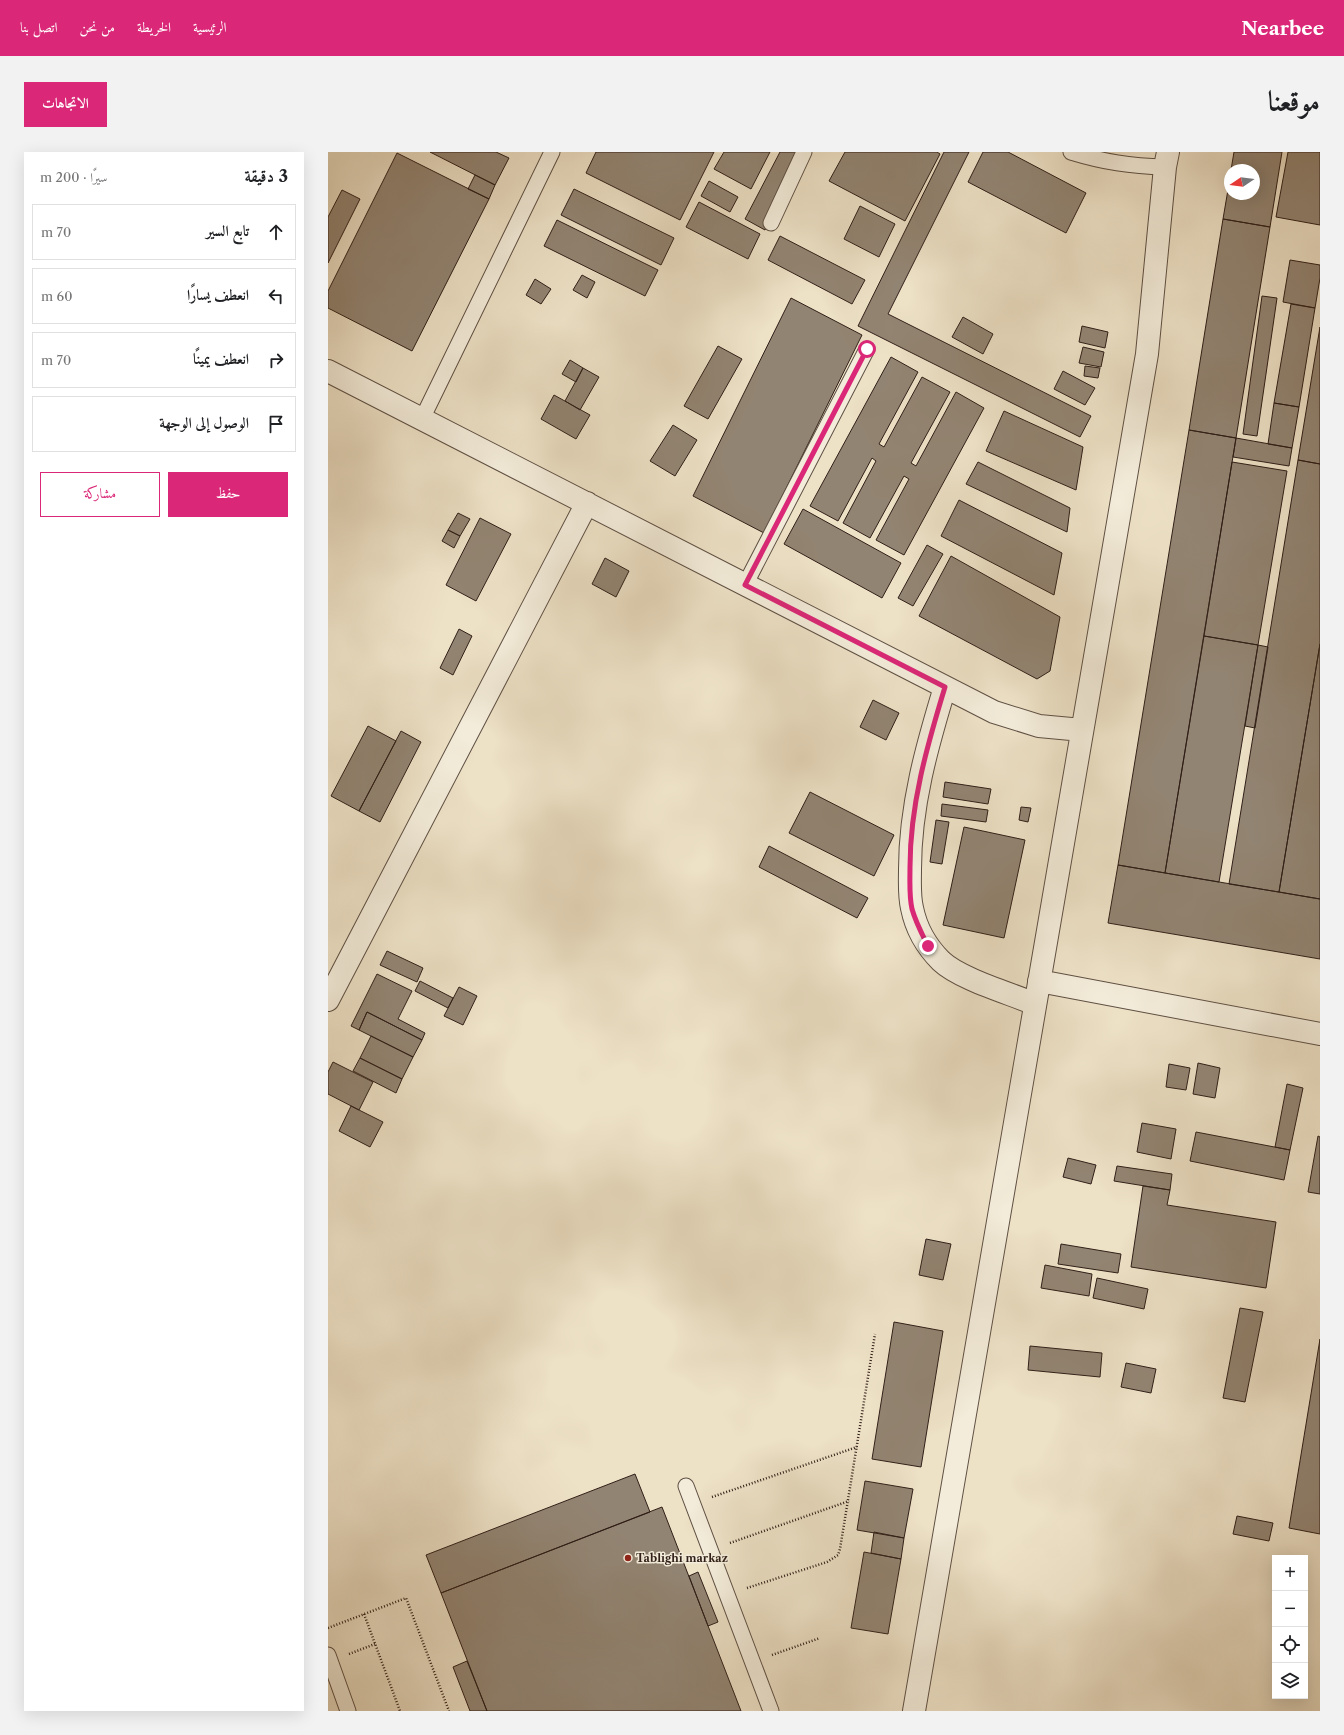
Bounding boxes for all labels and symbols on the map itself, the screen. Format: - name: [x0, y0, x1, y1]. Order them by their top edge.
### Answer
- north arrow: [1224, 164, 1260, 200]
- route start: [858, 340, 876, 358]
- route end: [919, 937, 937, 955]
- place label: Tablighi markaz: [636, 1551, 728, 1565]
- marker: Tablighi markaz: [623, 1553, 633, 1563]

